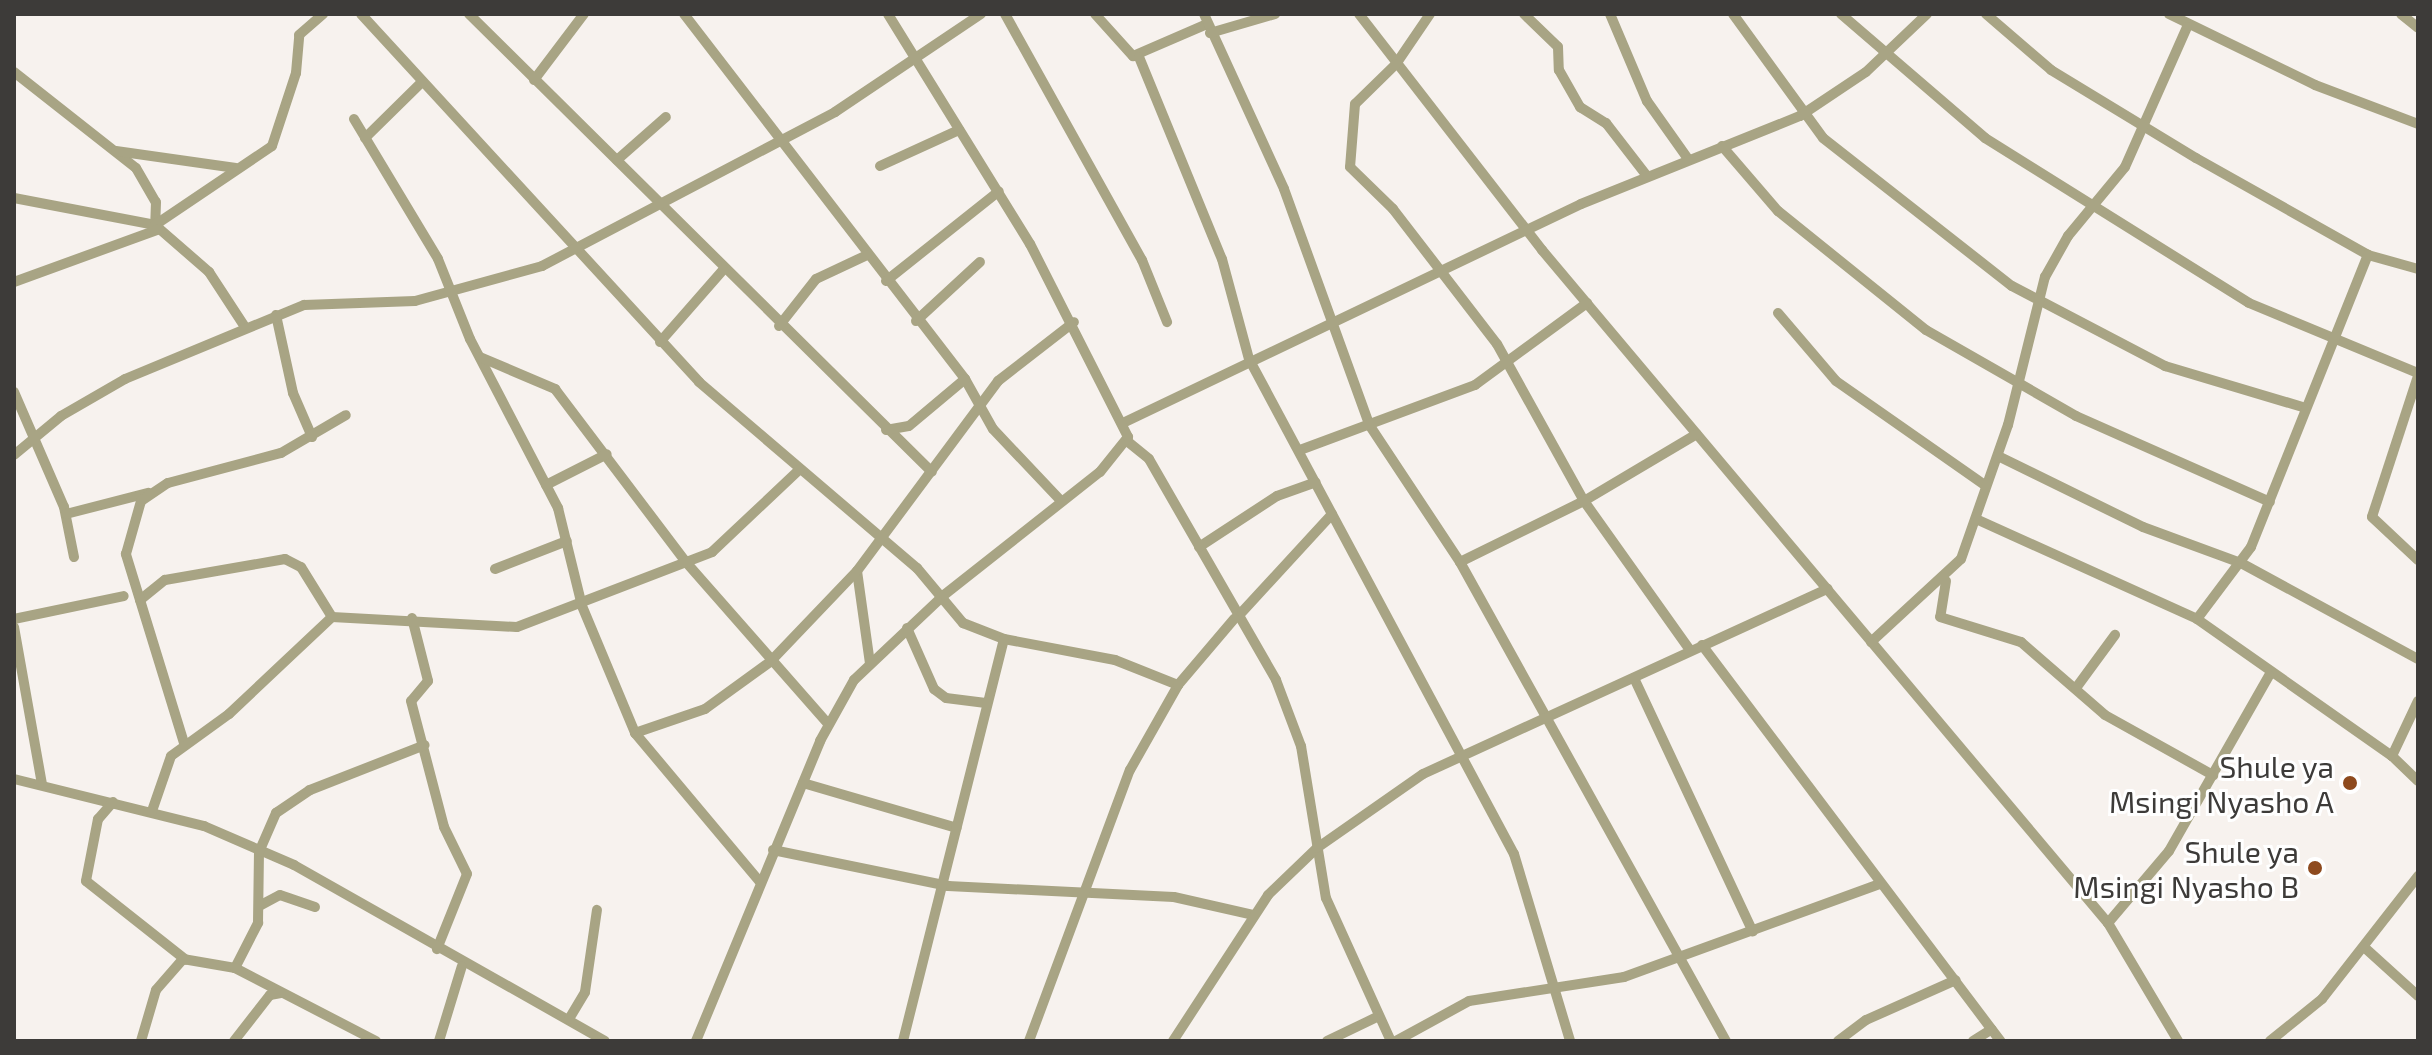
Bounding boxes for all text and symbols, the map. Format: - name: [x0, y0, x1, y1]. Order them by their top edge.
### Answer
- place label: Shule ya Msingi Nyasho A: [2108, 748, 2334, 818]
- marker: Shule ya Msingi Nyasho A: [2341, 774, 2359, 792]
- place label: Shule ya Msingi Nyasho B: [2073, 833, 2299, 904]
- marker: Shule ya Msingi Nyasho B: [2306, 859, 2324, 877]

